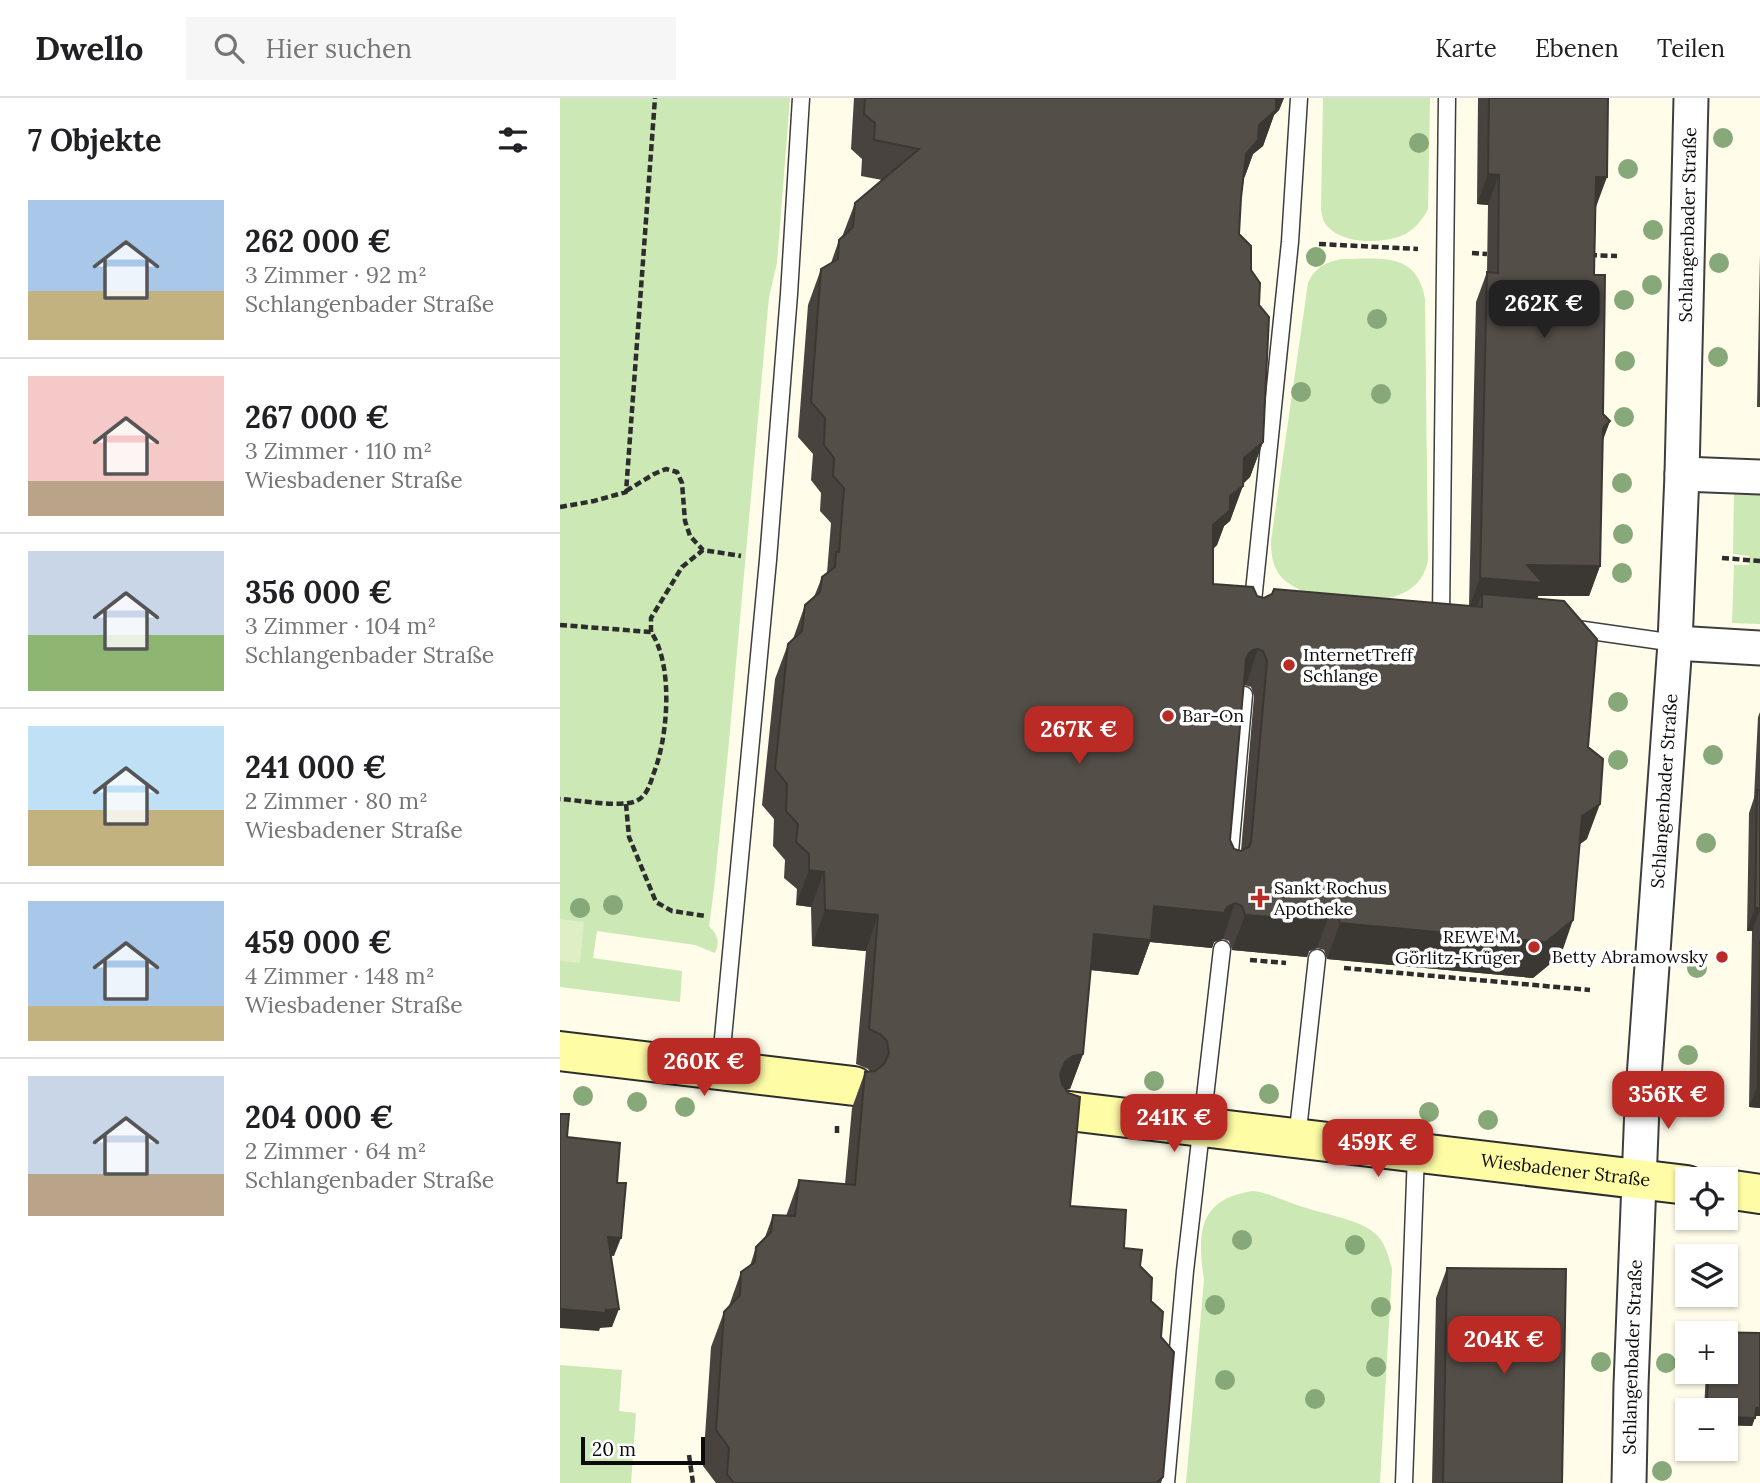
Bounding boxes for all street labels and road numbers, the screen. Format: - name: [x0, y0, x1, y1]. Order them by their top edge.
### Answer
- street label: Schlangenbader Straße: [1674, 127, 1701, 322]
- street label: Schlangenbader Straße: [1646, 693, 1682, 889]
- street label: Wiesbadener Straße: [1480, 1148, 1652, 1192]
- street label: Schlangenbader Straße: [1618, 1259, 1647, 1455]

